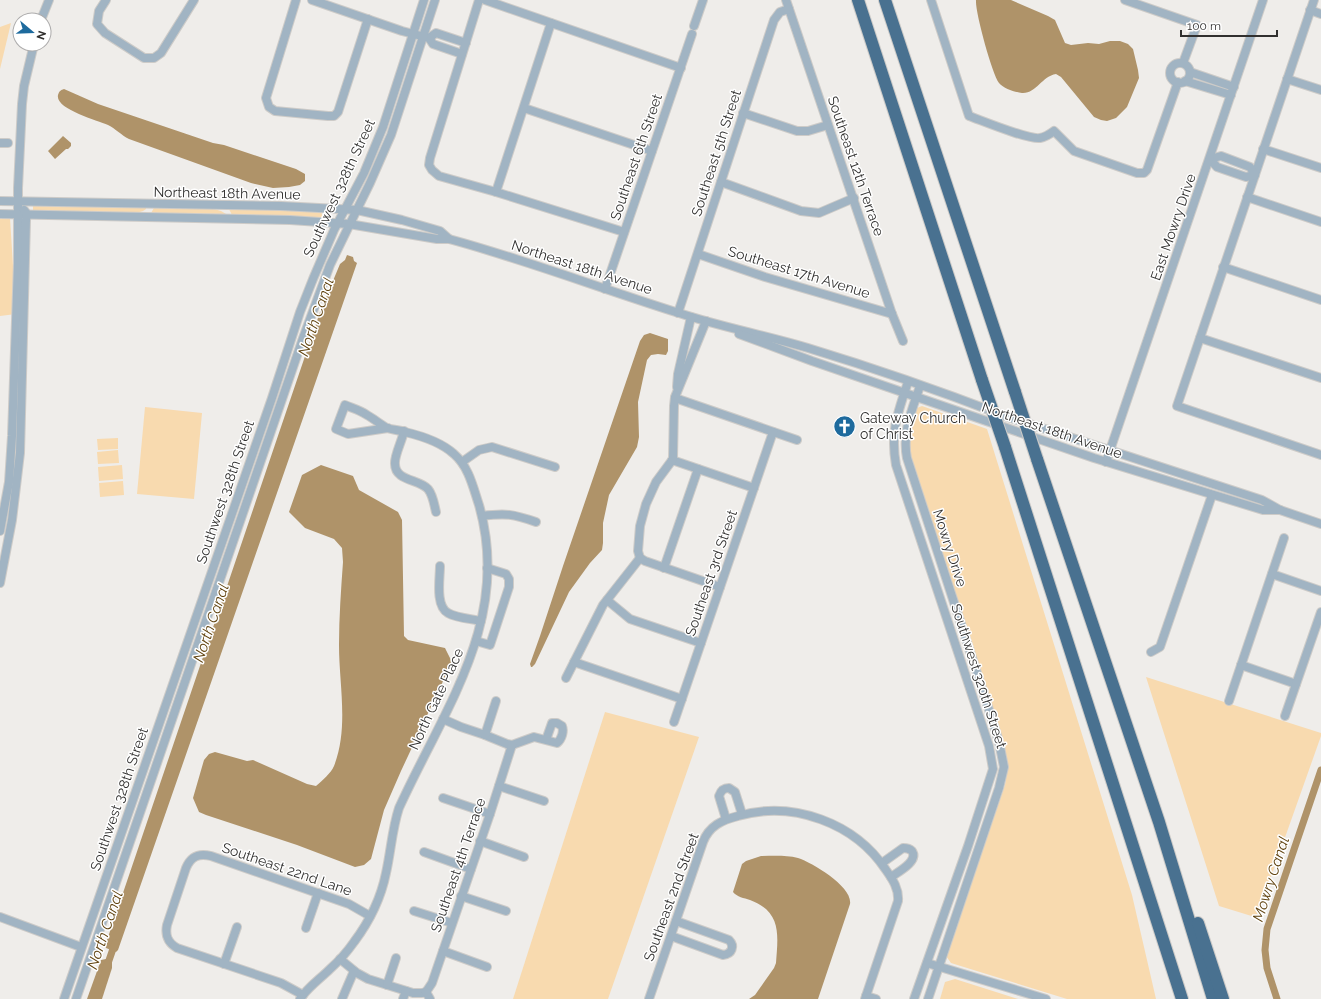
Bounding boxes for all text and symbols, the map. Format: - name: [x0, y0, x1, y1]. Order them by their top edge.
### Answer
- north arrow: [12, 12, 52, 52]
- scale bar: [1181, 12, 1277, 38]
- text: 100 m: [1187, 19, 1221, 33]
- text: N: [33, 29, 48, 41]
- street label: Southeast 5th Street: [688, 88, 744, 218]
- street label: Southeast 6th Street: [607, 91, 665, 222]
- street label: Southeast 12th Terrace: [825, 94, 887, 238]
- street label: Southwest 328th Street: [300, 116, 378, 260]
- street label: East Mowry Drive: [1147, 172, 1199, 282]
- street label: Northeast 18th Avenue: [153, 184, 301, 202]
- street label: Northeast 18th Avenue: [510, 237, 654, 297]
- street label: Southeast 17th Avenue: [726, 243, 872, 301]
- water label: North Canal: [294, 275, 338, 359]
- street label: Northeast 18th Avenue: [980, 398, 1124, 462]
- place label: Gateway Church of Christ: [860, 410, 966, 442]
- church icon: Gateway Church of Christ: [831, 413, 857, 439]
- street label: Southwest 328th Street: [193, 418, 257, 566]
- street label: Mowry Drive: [930, 507, 970, 589]
- street label: Southeast 3rd Street: [682, 508, 740, 638]
- water label: North Canal: [189, 581, 233, 665]
- street label: Southwest 320th Street: [948, 602, 1010, 750]
- street label: North Gate Place: [405, 646, 467, 752]
- street label: Southwest 328th Street: [87, 725, 151, 873]
- street label: Southeast 4th Terrace: [427, 796, 489, 934]
- street label: Southeast 2nd Street: [640, 830, 702, 963]
- water label: Mowry Canal: [1249, 834, 1293, 924]
- street label: Southeast 22nd Lane: [220, 839, 354, 899]
- water label: North Canal: [83, 888, 127, 972]

